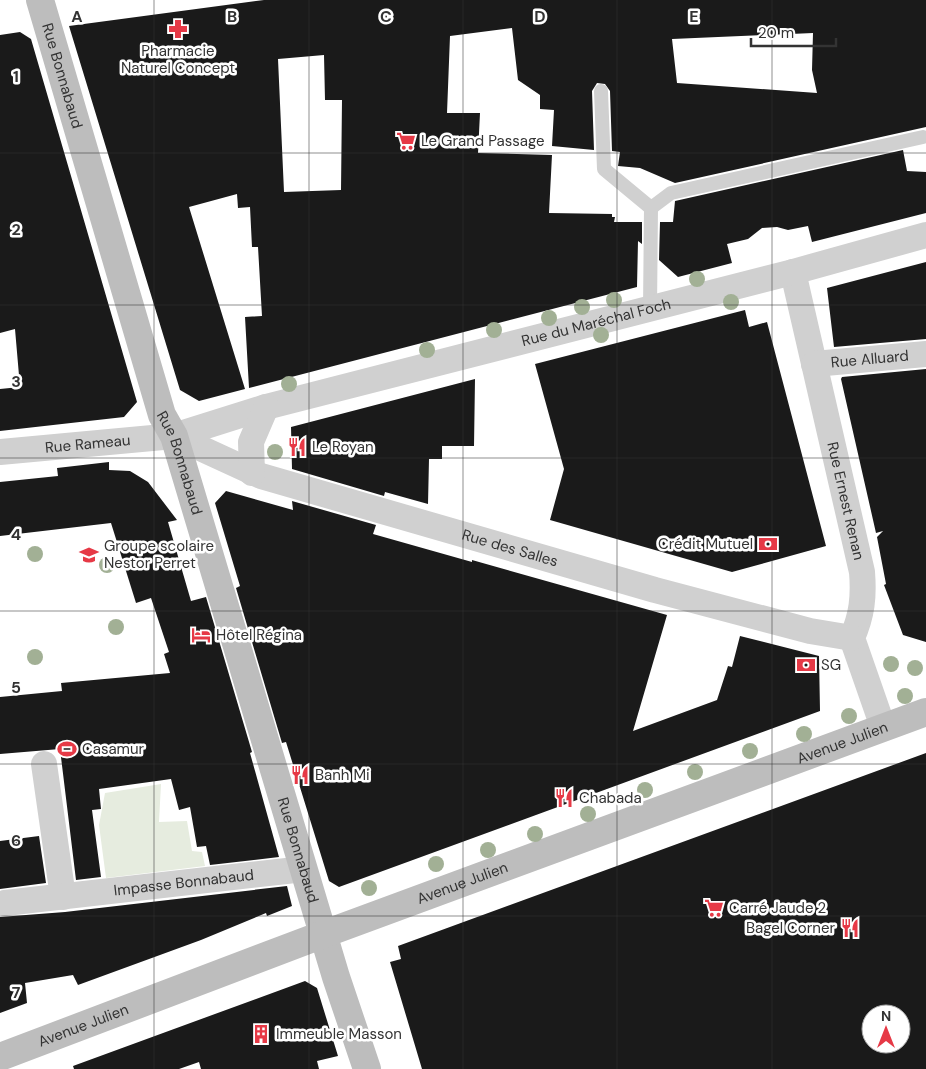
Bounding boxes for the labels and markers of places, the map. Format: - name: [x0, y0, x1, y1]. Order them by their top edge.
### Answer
- pharmacy icon: Pharmacie Naturel Concept: [167, 18, 189, 40]
- place label: Pharmacie Naturel Concept: [121, 41, 235, 78]
- supermarket icon: Le Grand Passage: [395, 130, 417, 152]
- place label: Le Grand Passage: [421, 131, 545, 151]
- restaurant icon: Le Royan: [286, 436, 308, 458]
- place label: Le Royan: [312, 437, 374, 457]
- bank icon: Crédit Mutuel: [757, 533, 779, 555]
- place label: Crédit Mutuel: [658, 534, 753, 554]
- place label: Groupe scolaire Nestor Perret: [104, 536, 214, 573]
- school or university icon: Groupe scolaire Nestor Perret: [78, 544, 100, 566]
- hotel icon: Hôtel Régina: [190, 624, 212, 646]
- place label: Hôtel Régina: [216, 625, 302, 645]
- bank icon: SG: [795, 654, 817, 676]
- place label: SG: [821, 655, 841, 675]
- sports icon: Casamur: [56, 738, 78, 760]
- place label: Casamur: [82, 739, 145, 759]
- restaurant icon: Banh Mi: [289, 764, 311, 786]
- place label: Banh Mi: [315, 765, 370, 785]
- restaurant icon: Chabada: [553, 787, 575, 809]
- place label: Chabada: [579, 788, 642, 808]
- supermarket icon: Carré Jaude 2: [703, 897, 725, 919]
- place label: Carré Jaude 2: [729, 898, 826, 918]
- restaurant icon: Bagel Corner: [839, 917, 861, 939]
- place label: Bagel Corner: [746, 918, 835, 938]
- building icon: Immeuble Masson: [250, 1023, 272, 1045]
- place label: Immeuble Masson: [276, 1024, 402, 1044]

